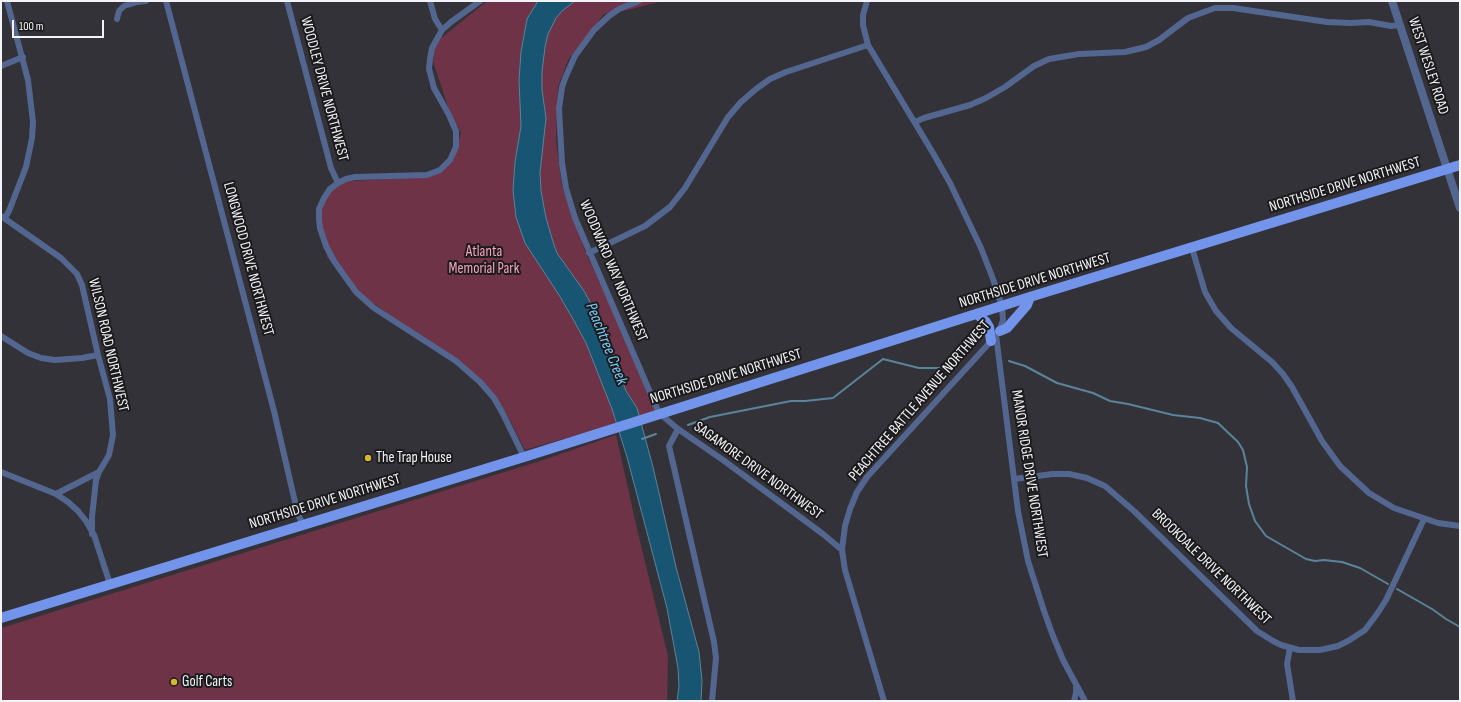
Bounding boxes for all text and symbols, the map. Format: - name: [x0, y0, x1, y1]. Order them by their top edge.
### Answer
- scale bar: [14, 12, 106, 38]
- street label: WOODLEY DRIVE NORTHWEST: [296, 15, 352, 163]
- street label: WEST WESLEY ROAD: [1404, 15, 1452, 117]
- text: 100 m: [19, 19, 44, 34]
- street label: NORTHSIDE DRIVE NORTHWEST: [1267, 153, 1423, 217]
- street label: LONGWOOD DRIVE NORTHWEST: [219, 180, 277, 338]
- street label: WOODWARD WAY NORTHWEST: [575, 198, 651, 344]
- park label: Atlanta Memorial Park: [449, 243, 519, 278]
- street label: NORTHSIDE DRIVE NORTHWEST: [957, 249, 1113, 313]
- street label: WILSON ROAD NORTHWEST: [84, 277, 132, 413]
- water label: Peachtree Creek: [581, 300, 631, 388]
- street label: PEACHTREE BATTLE AVENUE NORTHWEST: [845, 317, 995, 485]
- street label: NORTHSIDE DRIVE NORTHWEST: [648, 345, 804, 409]
- street label: MANOR RIDGE DRIVE NORTHWEST: [1007, 389, 1051, 559]
- street label: SAGAMORE DRIVE NORTHWEST: [690, 418, 826, 524]
- place label: The Trap House: [376, 449, 452, 467]
- marker: The Trap House: [363, 453, 373, 463]
- street label: NORTHSIDE DRIVE NORTHWEST: [247, 470, 403, 534]
- street label: BROOKDALE DRIVE NORTHWEST: [1147, 505, 1275, 629]
- place label: Golf Carts: [182, 673, 232, 691]
- marker: Golf Carts: [169, 677, 179, 687]

